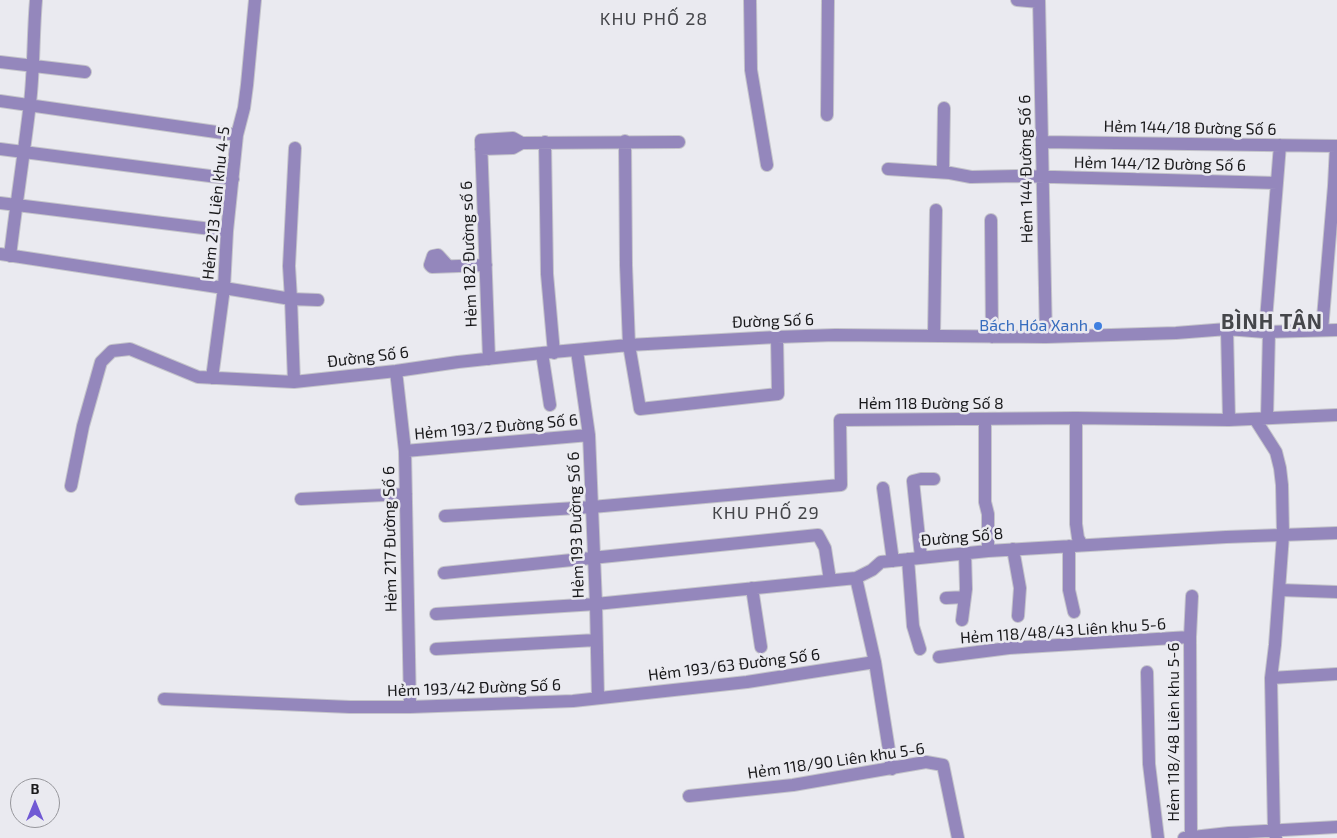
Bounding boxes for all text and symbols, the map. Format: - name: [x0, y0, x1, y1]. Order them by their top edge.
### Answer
- district label: KHU PHỐ 28: [599, 8, 709, 30]
- street label: Hẻm 144 Đường Số 6: [1015, 95, 1037, 243]
- street label: Hẻm 144/18 Đường Số 6: [1103, 117, 1277, 139]
- street label: Hẻm 213 Liên khu 4-5: [198, 125, 234, 281]
- street label: Hẻm 144/12 Đường Số 6: [1074, 153, 1246, 175]
- street label: Hẻm 182 Đường số 6: [457, 180, 481, 328]
- district label: BÌNH TÂN: [1220, 309, 1324, 335]
- street label: Đường Số 6: [732, 310, 814, 332]
- place label: Bách Hóa Xanh: [979, 316, 1088, 336]
- marker: Bách Hóa Xanh: [1092, 320, 1104, 332]
- street label: Đường Số 6: [326, 342, 410, 372]
- street label: Hẻm 118 Đường Số 8: [858, 394, 1004, 414]
- street label: Hẻm 193/2 Đường Số 6: [413, 410, 579, 444]
- street label: Hẻm 193 Đường Số 6: [564, 451, 588, 599]
- street label: Hẻm 217 Đường Số 6: [379, 466, 401, 612]
- district label: KHU PHỐ 29: [711, 502, 821, 524]
- street label: Đường Số 8: [920, 524, 1004, 550]
- street label: Hẻm 118/48/43 Liên khu 5-6: [959, 614, 1167, 648]
- street label: Hẻm 118/48 Liên khu 5-6: [1164, 642, 1184, 822]
- street label: Hẻm 193/63 Đường Số 6: [647, 645, 821, 685]
- street label: Hẻm 193/42 Đường Số 6: [387, 675, 561, 701]
- street label: Hẻm 118/90 Liên khu 5-6: [746, 739, 926, 783]
- north arrow: [10, 778, 60, 828]
- text: B: [31, 780, 39, 797]

